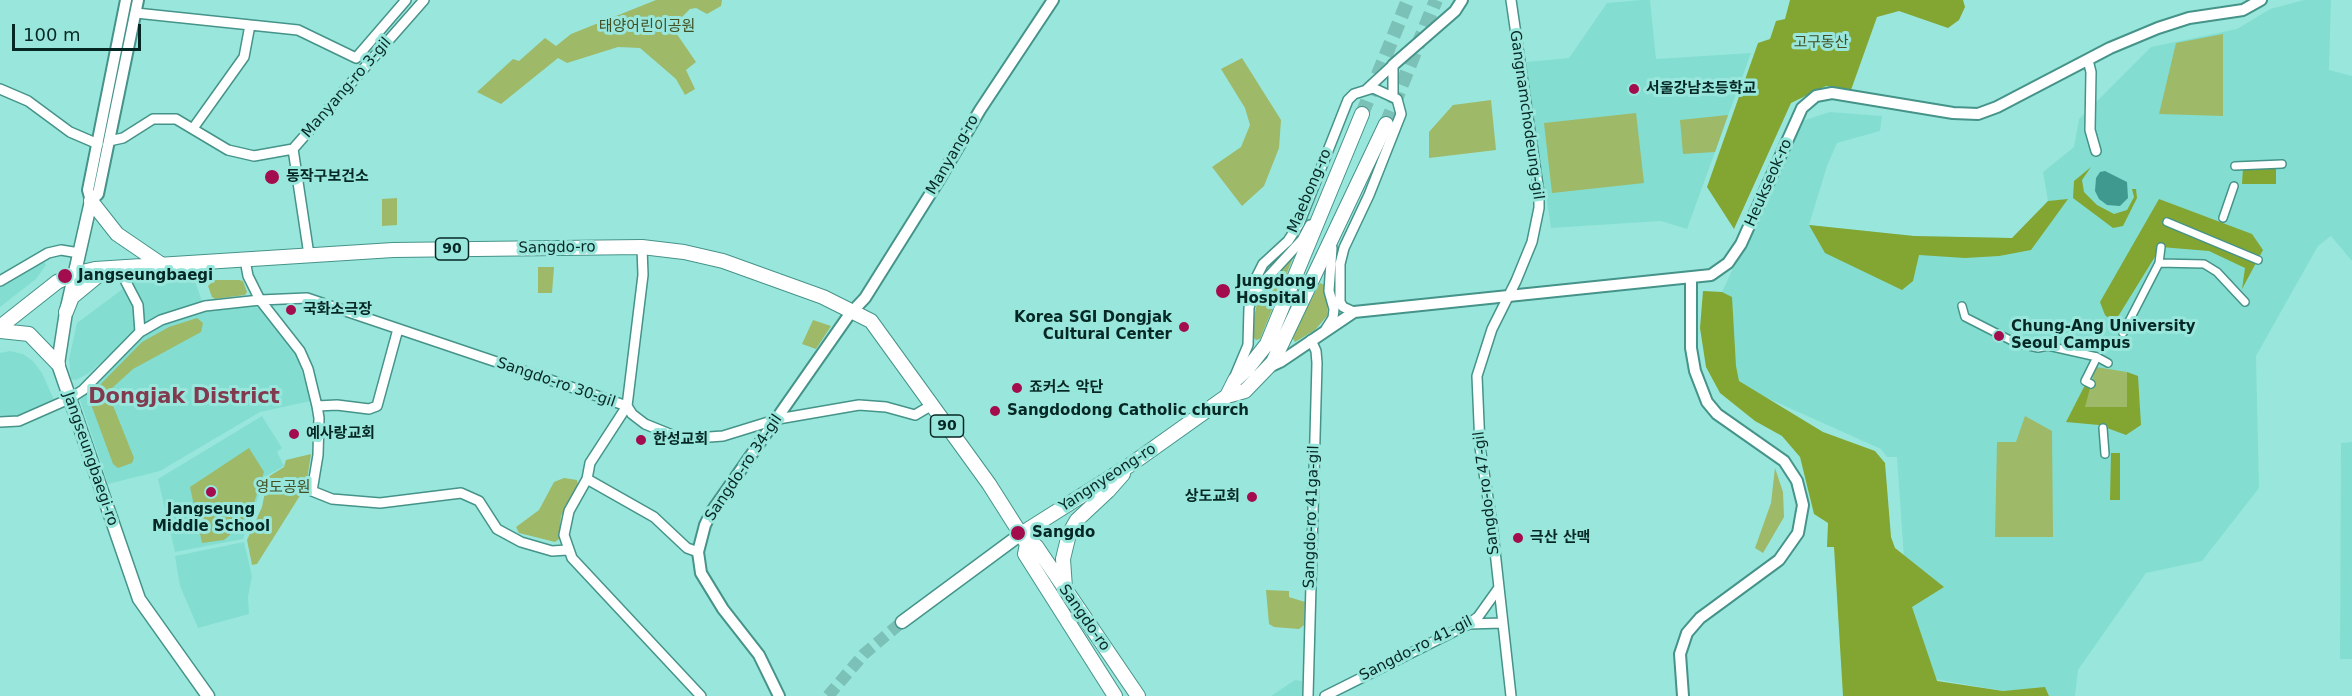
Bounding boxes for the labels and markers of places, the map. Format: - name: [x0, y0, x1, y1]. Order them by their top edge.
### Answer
- place label: 서울강남초등학교: [1646, 80, 1756, 98]
- marker: 서울강남초등학교: [1627, 82, 1641, 96]
- marker: 동작구보건소: [263, 168, 281, 186]
- place label: 동작구보건소: [286, 168, 369, 186]
- marker: Jangseungbaegi: [56, 267, 74, 285]
- place label: Jangseungbaegi: [78, 267, 213, 285]
- place label: Jungdong Hospital: [1236, 273, 1316, 308]
- marker: Jungdong Hospital: [1214, 282, 1232, 300]
- place label: 국화소극장: [303, 301, 372, 319]
- marker: 국화소극장: [284, 303, 298, 317]
- place label: Korea SGI Dongjak Cultural Center: [1014, 309, 1172, 344]
- place label: Chung-Ang University Seoul Campus: [2011, 318, 2196, 353]
- marker: Korea SGI Dongjak Cultural Center: [1177, 320, 1191, 334]
- marker: Chung-Ang University Seoul Campus: [1992, 329, 2006, 343]
- place label: 죠커스 악단: [1029, 379, 1103, 397]
- marker: 죠커스 악단: [1010, 381, 1024, 395]
- place label: Sangdodong Catholic church: [1007, 402, 1249, 420]
- marker: Sangdodong Catholic church: [988, 404, 1002, 418]
- place label: 예사랑교회: [306, 425, 375, 443]
- marker: 예사랑교회: [287, 427, 301, 441]
- place label: 한성교회: [653, 431, 708, 449]
- marker: 한성교회: [634, 433, 648, 447]
- marker: Jangseung Middle School: [204, 485, 218, 499]
- place label: 상도교회: [1185, 488, 1240, 506]
- marker: 상도교회: [1245, 490, 1259, 504]
- place label: Jangseung Middle School: [152, 501, 270, 536]
- marker: Sangdo: [1009, 524, 1027, 542]
- place label: Sangdo: [1032, 524, 1095, 542]
- place label: 극산 산맥: [1530, 529, 1590, 547]
- marker: 극산 산맥: [1511, 531, 1525, 545]

